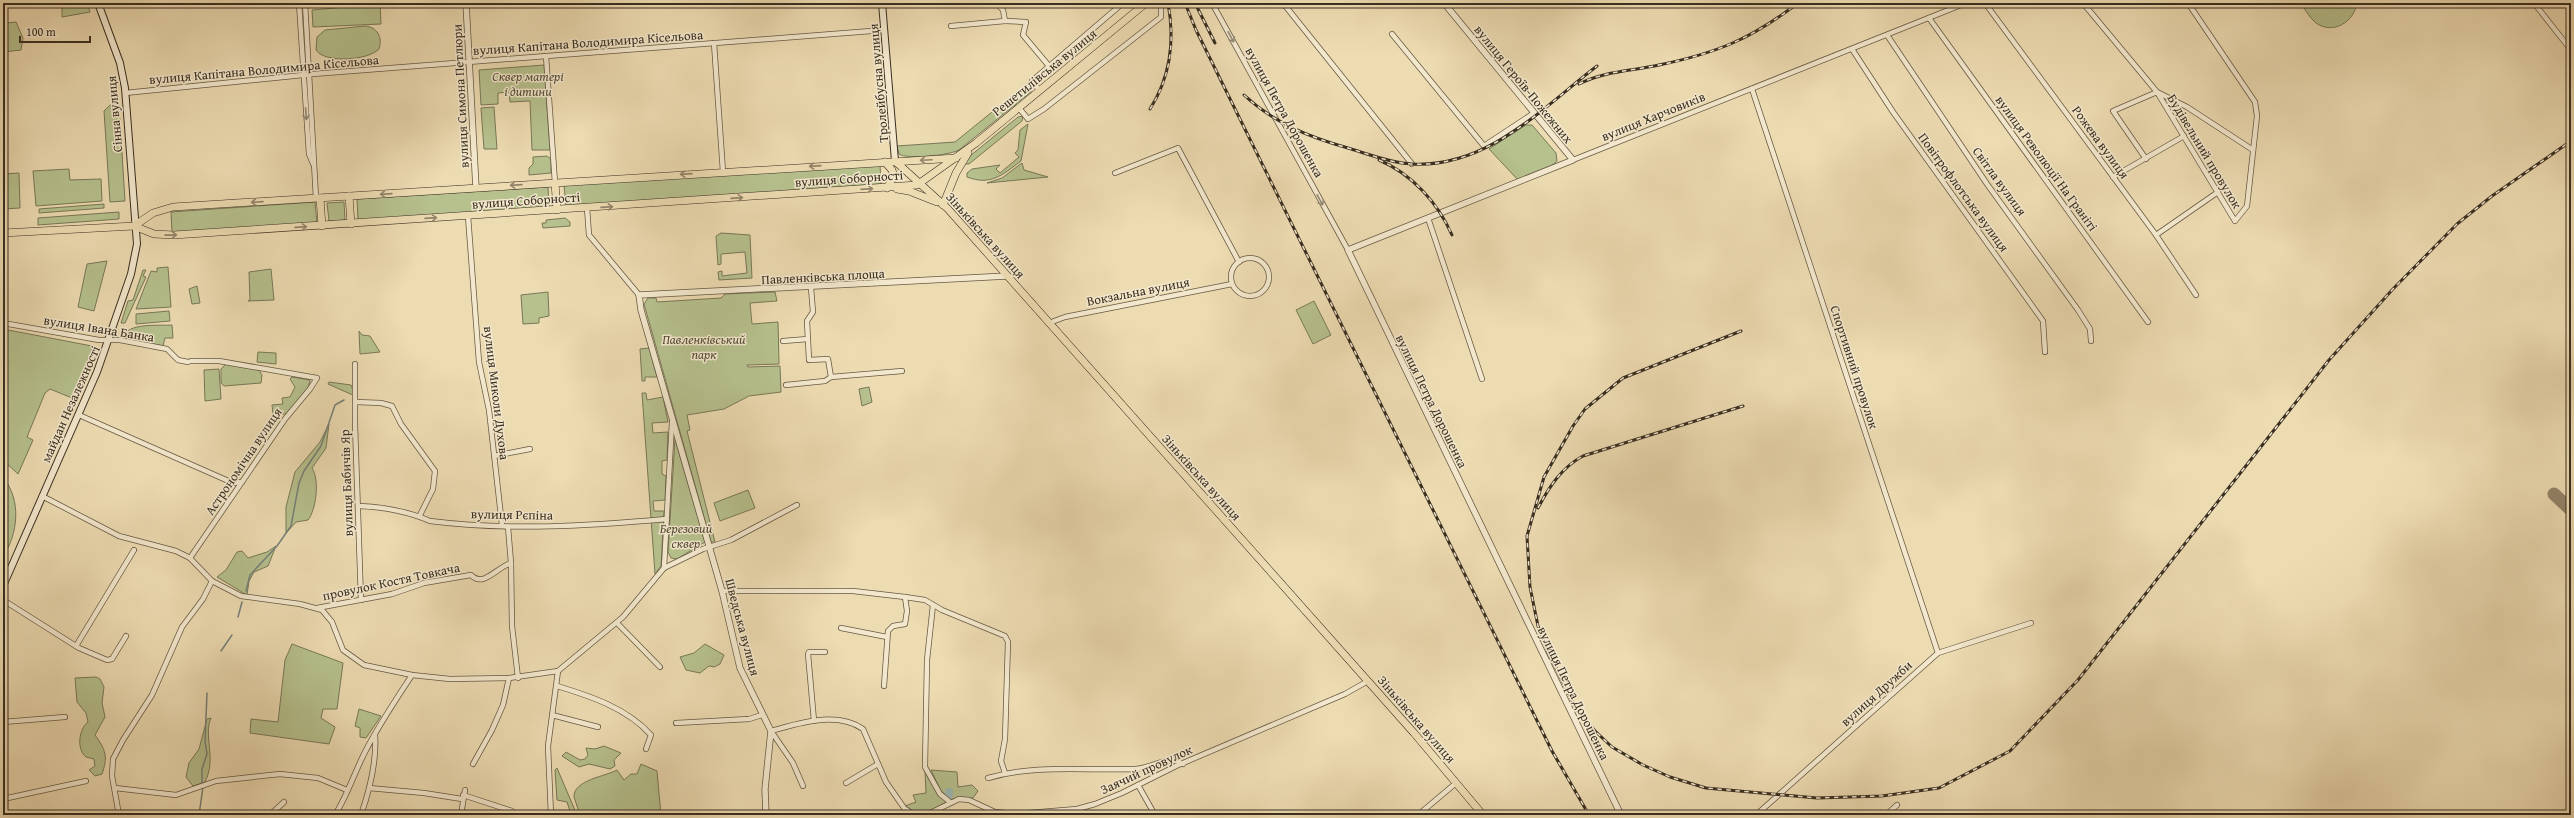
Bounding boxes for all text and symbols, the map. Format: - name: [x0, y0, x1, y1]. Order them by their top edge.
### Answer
- scale bar: [20, 18, 90, 44]
- street label: вулиця Героїв-Пожежних: [1470, 21, 1578, 148]
- street label: Тролейбусна вулиця: [864, 22, 893, 143]
- text: 100 m: [26, 23, 56, 40]
- street label: вулиця Симона Петлюри: [447, 23, 474, 168]
- street label: Решетилівська вулиця: [988, 24, 1101, 121]
- street label: вулиця Капітана Володимира Кісельова: [472, 25, 704, 60]
- one-way arrow: [1227, 31, 1235, 43]
- street label: вулиця Петра Дорошенка: [1241, 44, 1329, 182]
- street label: вулиця Капітана Володимира Кісельова: [148, 50, 381, 89]
- park label: Сквер матері і дитини: [492, 67, 564, 101]
- street label: Сінна вулиця: [102, 75, 127, 153]
- street label: вулиця Харчовиків: [1598, 87, 1708, 146]
- street label: Будівельний провулок: [2163, 90, 2247, 212]
- street label: вулиця Революції На Граніті: [1991, 92, 2103, 235]
- street label: Рожева вулиця: [2067, 102, 2134, 183]
- one-way arrow: [303, 107, 310, 120]
- street label: Повітрофлотська вулиця: [1914, 129, 2014, 256]
- street label: Світла вулиця: [1968, 143, 2031, 220]
- one-way arrow: [920, 156, 933, 163]
- one-way arrow: [809, 163, 822, 170]
- street label: вулиця Соборності: [794, 165, 904, 192]
- one-way arrow: [680, 171, 693, 178]
- one-way arrow: [510, 182, 523, 189]
- one-way arrow: [860, 185, 873, 192]
- street label: вулиця Соборності: [471, 187, 581, 214]
- street label: Зіньківська вулиця: [942, 188, 1030, 283]
- one-way arrow: [380, 190, 393, 197]
- one-way arrow: [730, 194, 743, 201]
- one-way arrow: [1317, 194, 1325, 206]
- one-way arrow: [251, 198, 264, 206]
- one-way arrow: [600, 203, 613, 210]
- one-way arrow: [424, 215, 437, 222]
- one-way arrow: [294, 223, 307, 230]
- one-way arrow: [164, 231, 177, 239]
- street label: Павленківська площа: [761, 264, 886, 289]
- street label: Вокзальна вулиця: [1085, 272, 1192, 311]
- street label: Спортивний провулок: [1826, 303, 1884, 432]
- street label: вулиця Івана Банка: [42, 310, 156, 347]
- street label: вулиця Миколи Духова: [479, 325, 514, 462]
- park label: Павленківський парк: [662, 330, 746, 364]
- street label: вулиця Петра Дорошенка: [1391, 331, 1473, 472]
- street label: майдан Незалежності: [36, 342, 105, 466]
- street label: Астрономічна вулиця: [200, 403, 287, 519]
- street label: вулиця Бабичів Яр: [335, 429, 358, 537]
- street label: Зіньківська вулиця: [1158, 430, 1246, 525]
- street label: вулиця Рєпіна: [471, 504, 554, 525]
- park label: Березовий сквер: [660, 519, 713, 553]
- street label: провулок Костя Товкача: [321, 557, 462, 605]
- street label: Шведська вулиця: [720, 576, 765, 678]
- street label: вулиця Петра Дорошенка: [1533, 623, 1615, 764]
- street label: вулиця Дружби: [1836, 656, 1917, 731]
- street label: Зіньківська вулиця: [1373, 671, 1460, 768]
- street label: Заячий провулок: [1097, 740, 1195, 799]

